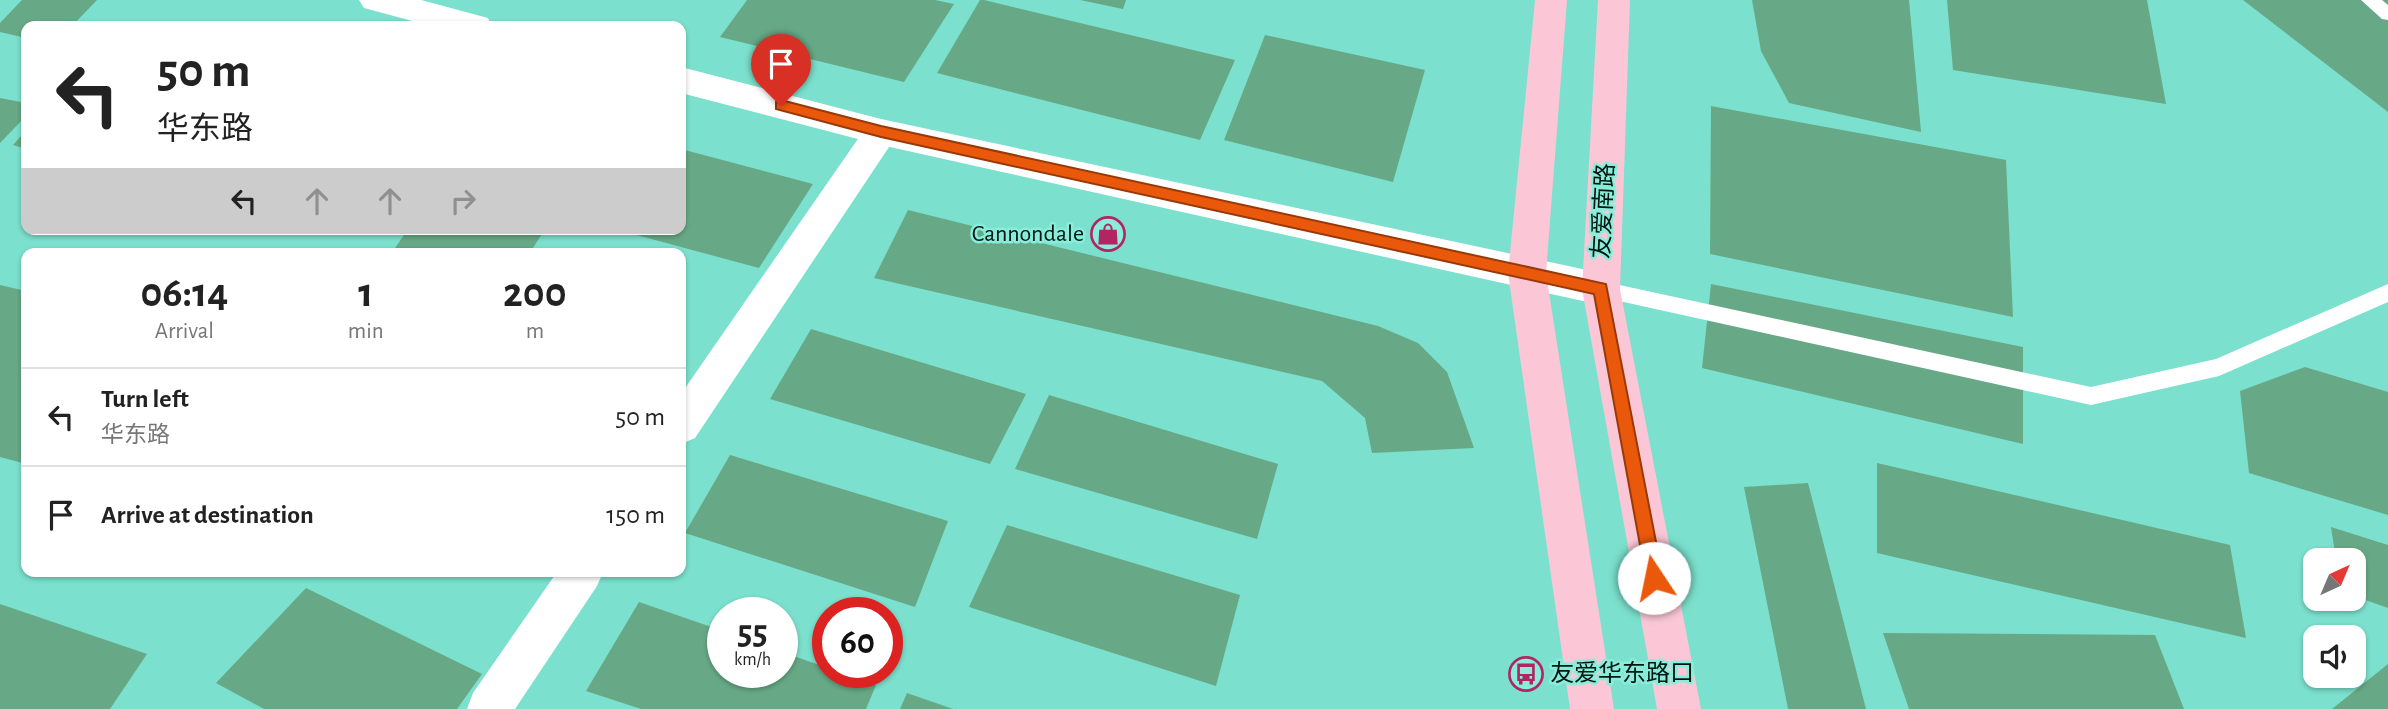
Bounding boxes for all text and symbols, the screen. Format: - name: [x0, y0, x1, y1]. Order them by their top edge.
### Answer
- pin: [751, 34, 811, 106]
- icon: arrive: [762, 45, 800, 83]
- text: 50 m: [157, 47, 251, 96]
- icon: left: [42, 49, 133, 140]
- text: 华东路: [157, 113, 253, 145]
- street label: 友爱南路: [1588, 162, 1618, 260]
- icon: left: [225, 182, 263, 220]
- icon: ahead: [298, 182, 336, 220]
- icon: ahead: [371, 182, 409, 220]
- icon: right: [444, 182, 482, 220]
- shop icon: Cannondale: [1089, 215, 1127, 253]
- place label: Cannondale: [972, 222, 1084, 246]
- text: 06:14: [140, 272, 228, 314]
- text: 1: [358, 272, 373, 314]
- text: 200: [503, 272, 567, 314]
- text: Arrival: [155, 320, 214, 343]
- text: min: [348, 320, 384, 343]
- text: m: [526, 320, 544, 343]
- text: Turn left: [101, 386, 189, 412]
- icon: left: [42, 398, 80, 436]
- text: 50 m: [615, 404, 665, 430]
- text: 华东路: [101, 424, 170, 447]
- icon: arrive: [42, 496, 80, 534]
- text: Arrive at destination: [101, 502, 314, 528]
- text: 150 m: [606, 502, 665, 528]
- position arrow: [1617, 541, 1691, 615]
- north arrow: [2303, 548, 2366, 611]
- map controls: [2303, 548, 2366, 688]
- speed limit sign: 60: [812, 597, 903, 688]
- text: 55: [737, 616, 768, 651]
- button: sound: [2303, 625, 2366, 688]
- text: km/h: [734, 651, 771, 669]
- bus stop icon: 友爱华东路口: [1507, 655, 1545, 693]
- place label: 友爱华东路口: [1550, 660, 1694, 686]

